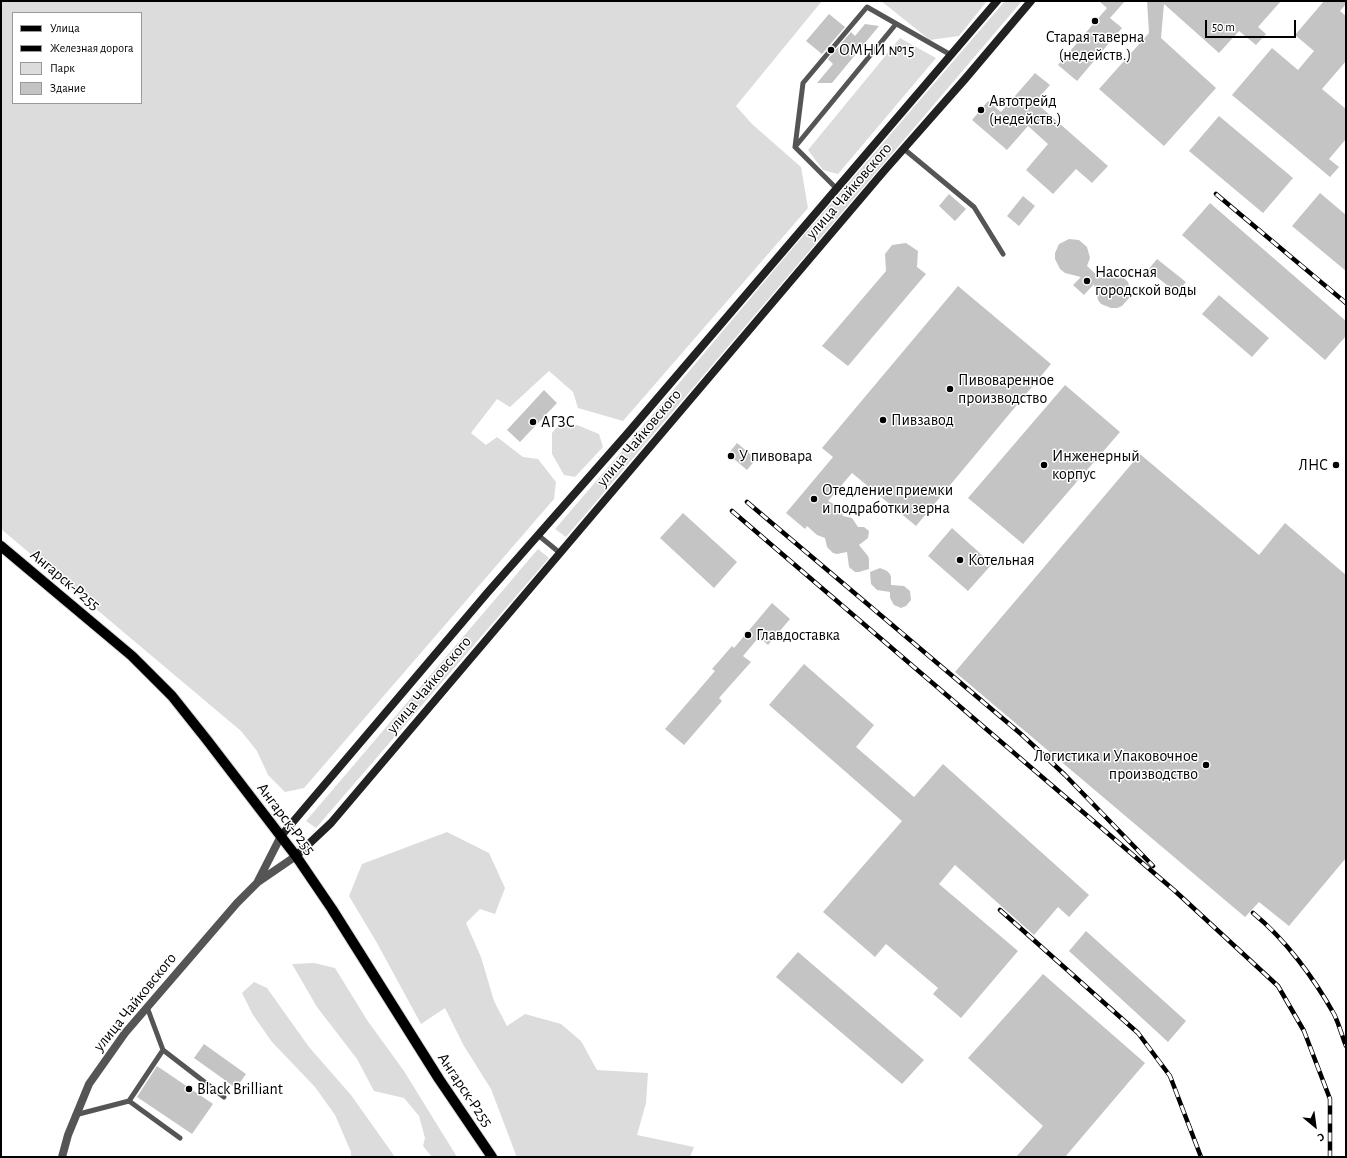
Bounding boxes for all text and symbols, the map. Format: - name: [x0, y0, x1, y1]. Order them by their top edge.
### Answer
- legend: [12, 12, 142, 104]
- scale bar: [1207, 12, 1298, 38]
- marker: Старая таверна (недейств.): [1090, 16, 1100, 26]
- text: 50 m: [1212, 21, 1235, 33]
- text: Улица: [50, 22, 80, 34]
- place label: Старая таверна (недейств.): [1046, 27, 1144, 65]
- place label: ОМНИ №15: [839, 40, 914, 60]
- text: Железная дорога: [50, 42, 134, 54]
- marker: ОМНИ №15: [826, 45, 836, 55]
- text: Парк: [50, 62, 75, 74]
- text: Здание: [50, 82, 86, 94]
- place label: Автотрейд (недейств.): [989, 91, 1062, 129]
- marker: Автотрейд (недейств.): [976, 105, 986, 115]
- street label: улица Чайковского: [802, 139, 896, 243]
- place label: Насосная городской воды: [1095, 262, 1197, 300]
- marker: Насосная городской воды: [1082, 276, 1092, 286]
- place label: Пивоваренное производство: [958, 370, 1054, 408]
- marker: Пивоваренное производство: [945, 384, 955, 394]
- street label: улица Чайковского: [593, 385, 685, 491]
- place label: Пивзавод: [891, 410, 954, 430]
- place label: АГЗС: [541, 412, 575, 432]
- marker: Пивзавод: [878, 415, 888, 425]
- marker: АГЗС: [528, 417, 538, 427]
- place label: У пивовара: [739, 446, 812, 466]
- place label: Инженерный корпус: [1052, 446, 1140, 484]
- marker: У пивовара: [726, 451, 736, 461]
- place label: ЛНС: [1298, 455, 1328, 475]
- marker: Инженерный корпус: [1039, 460, 1049, 470]
- marker: ЛНС: [1331, 460, 1341, 470]
- place label: Отедление приемки и подработки зерна: [822, 480, 953, 518]
- marker: Отедление приемки и подработки зерна: [809, 494, 819, 504]
- street label: Ангарск-Р255: [26, 545, 104, 615]
- place label: Котельная: [968, 550, 1035, 570]
- marker: Котельная: [955, 555, 965, 565]
- place label: Главдоставка: [756, 625, 840, 645]
- marker: Главдоставка: [743, 630, 753, 640]
- street label: улица Чайковского: [383, 632, 475, 738]
- place label: Логистика и Упаковочное производство: [1034, 746, 1198, 784]
- marker: Логистика и Упаковочное производство: [1201, 760, 1211, 770]
- street label: Ангарск-Р255: [253, 779, 319, 859]
- street label: улица Чайковского: [89, 949, 181, 1055]
- street label: Ангарск-Р255: [433, 1049, 497, 1131]
- place label: Black Brilliant: [197, 1079, 283, 1099]
- marker: Black Brilliant: [184, 1084, 194, 1094]
- north arrow: [1295, 1106, 1335, 1146]
- text: С: [1316, 1131, 1326, 1143]

